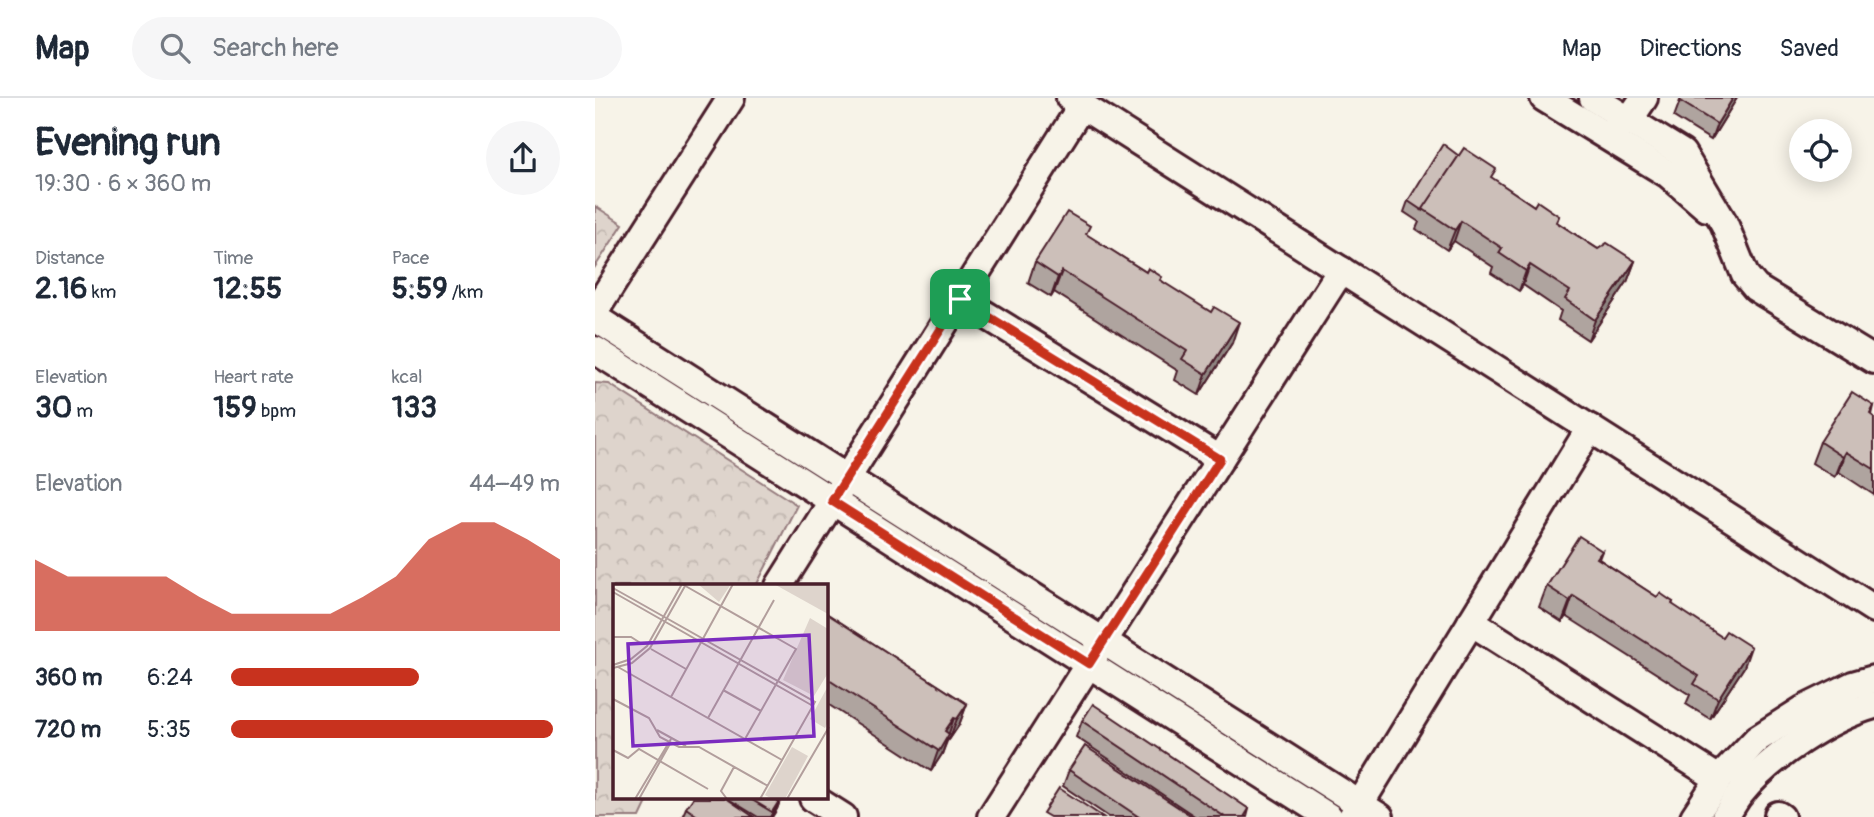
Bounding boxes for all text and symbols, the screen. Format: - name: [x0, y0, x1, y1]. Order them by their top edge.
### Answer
- search box: [132, 17, 622, 80]
- text: Map: [35, 28, 90, 69]
- icon: search: [156, 29, 194, 67]
- text: Search here: [212, 32, 339, 64]
- text: Map: [1562, 34, 1602, 63]
- text: Directions: [1640, 34, 1741, 63]
- text: Saved: [1779, 34, 1839, 63]
- text: Evening run: [35, 119, 221, 167]
- map controls: [1789, 119, 1852, 182]
- button: locate: [1789, 119, 1852, 182]
- button: share: [486, 121, 560, 195]
- text: 19:30 · 6 × 360 m: [35, 169, 211, 198]
- text: Distance: [35, 246, 104, 270]
- text: Time: [213, 246, 253, 270]
- text: Pace: [392, 246, 429, 270]
- pin: [930, 269, 990, 329]
- text: 2.16: [35, 270, 88, 307]
- text: 12:55: [213, 270, 282, 307]
- text: 5:59: [392, 270, 448, 307]
- text: km: [88, 280, 116, 304]
- text: /km: [448, 280, 483, 304]
- icon: arrive: [941, 280, 979, 318]
- text: Elevation: [35, 365, 107, 389]
- text: Heart rate: [213, 365, 293, 389]
- text: kcal: [392, 365, 423, 389]
- text: 30: [35, 389, 72, 426]
- text: 159: [213, 389, 257, 426]
- text: 133: [392, 389, 437, 426]
- text: m: [72, 399, 93, 423]
- text: bpm: [257, 399, 296, 423]
- text: Elevation: [35, 469, 123, 498]
- text: 44–49 m: [469, 469, 560, 498]
- inset map: [613, 584, 828, 800]
- text: 360 m: [35, 663, 102, 692]
- text: 6:24: [147, 663, 193, 692]
- text: 720 m: [35, 715, 101, 744]
- text: 5:35: [147, 715, 191, 744]

